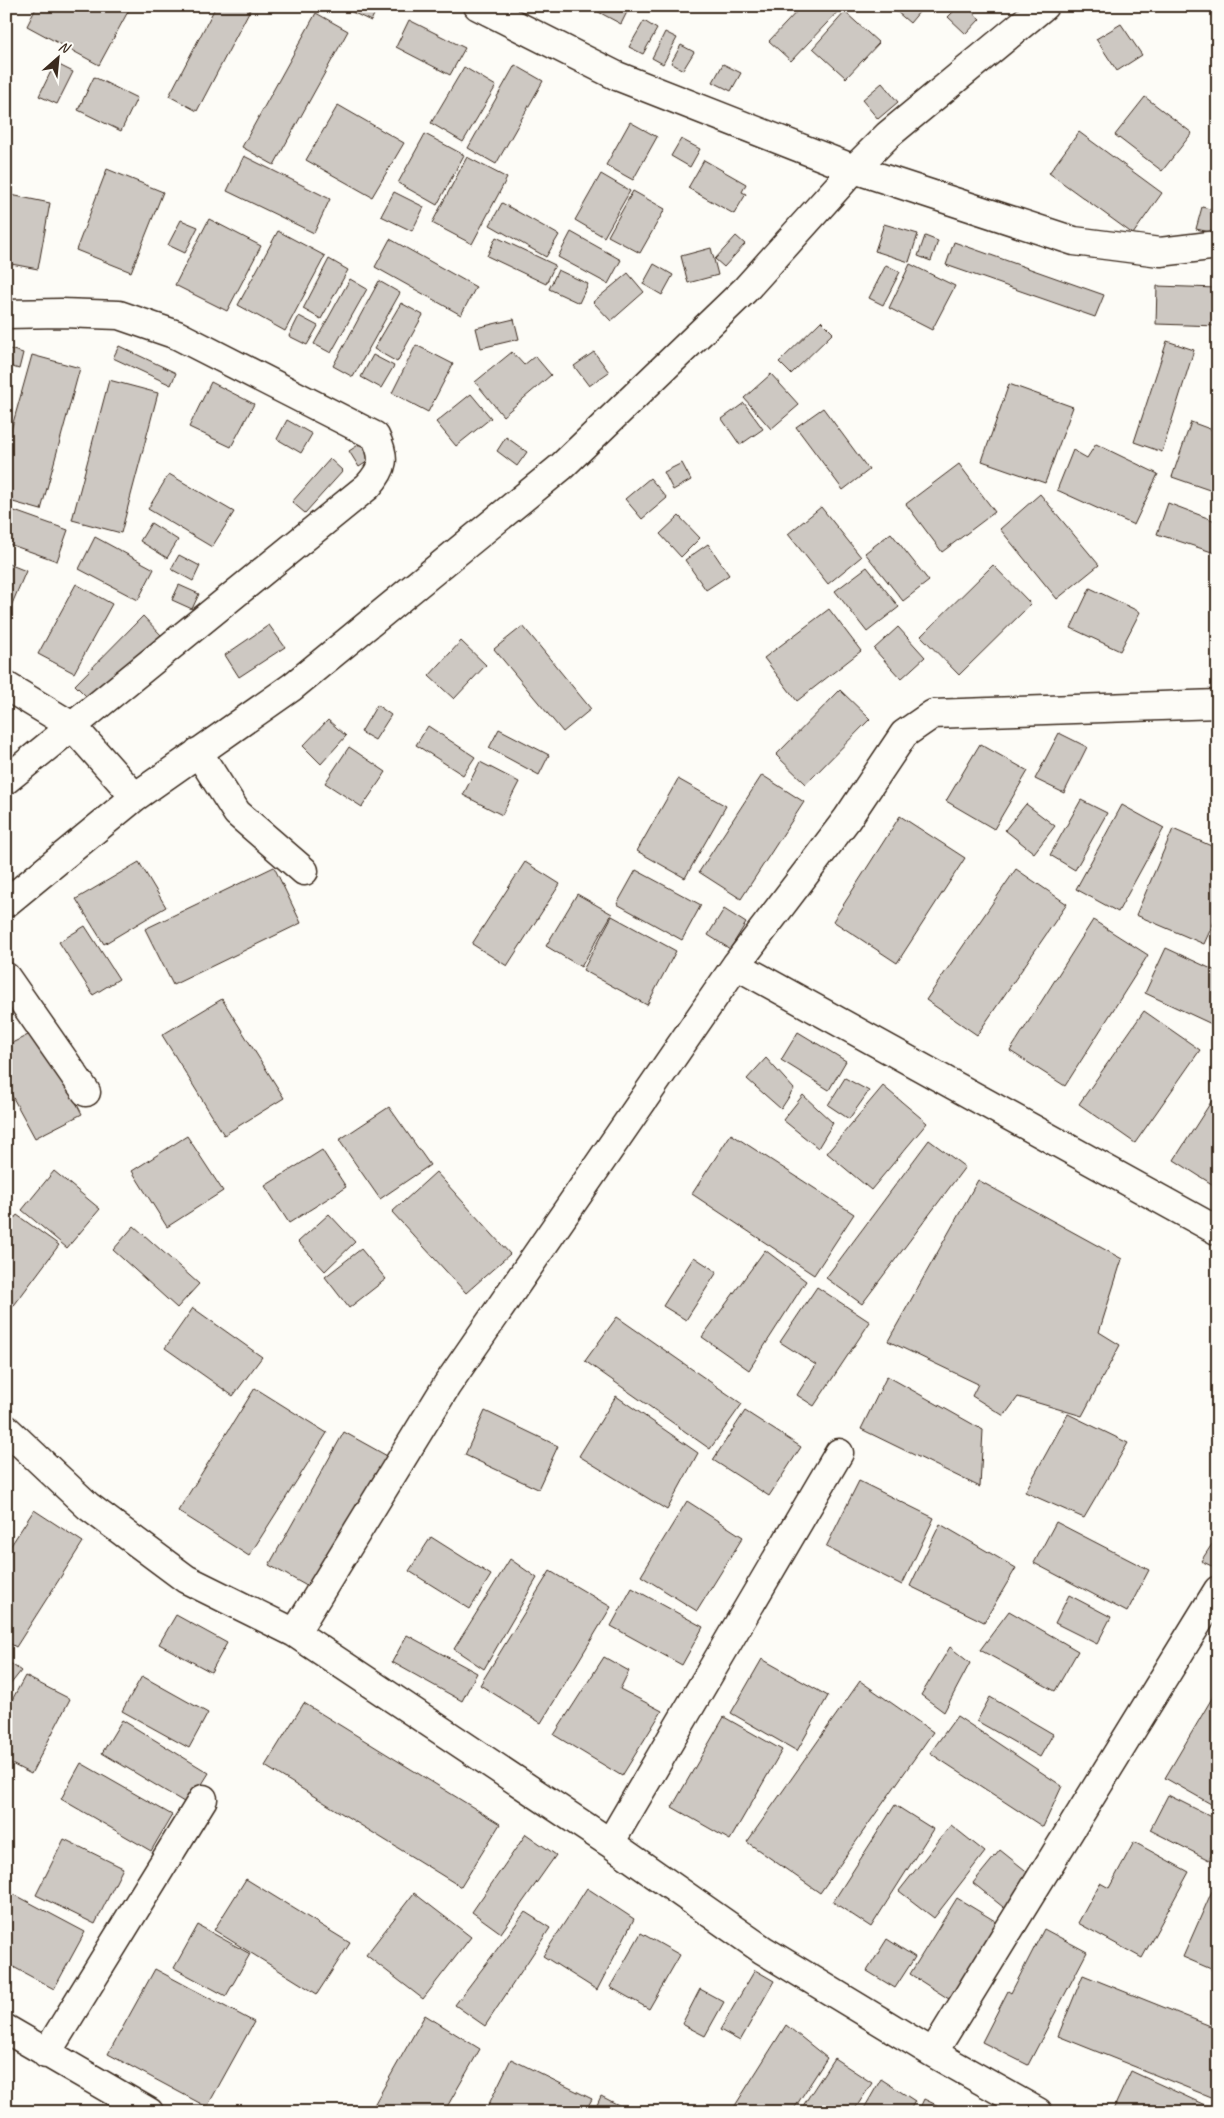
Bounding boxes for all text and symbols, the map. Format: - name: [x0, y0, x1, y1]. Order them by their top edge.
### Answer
- north arrow: [32, 32, 82, 82]
- text: N: [56, 37, 73, 57]

